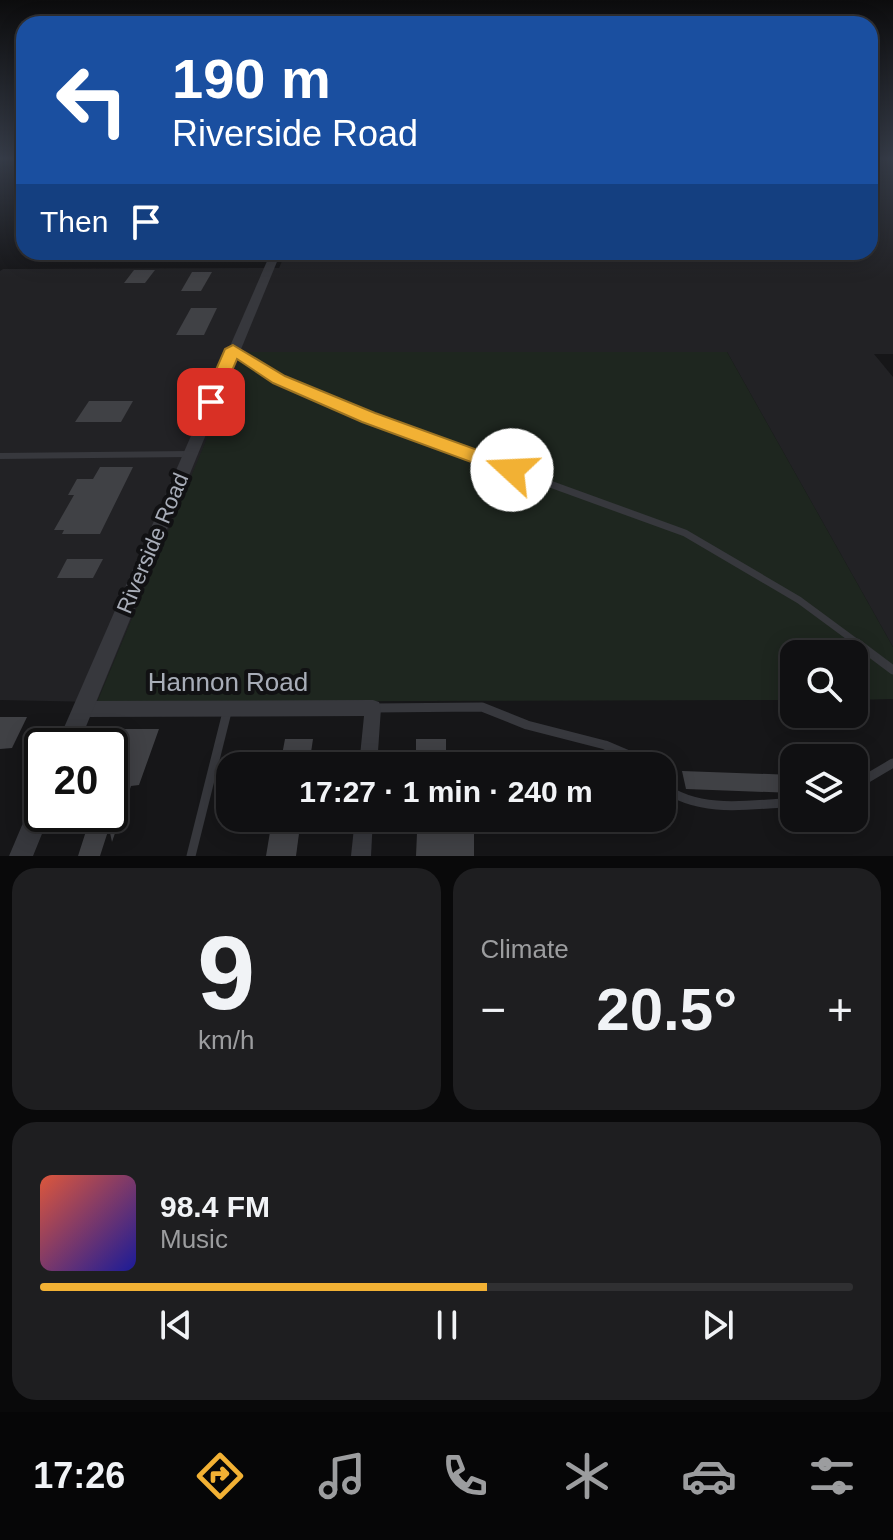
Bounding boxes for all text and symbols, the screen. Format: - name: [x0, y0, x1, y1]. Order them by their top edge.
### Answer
- text: 190 m: [172, 47, 331, 110]
- icon: left: [40, 48, 144, 152]
- text: Riverside Road: [172, 113, 418, 154]
- icon: arrive: [124, 200, 168, 244]
- text: Then: [40, 205, 108, 238]
- pin: [177, 368, 245, 436]
- icon: arrive: [189, 380, 233, 424]
- position arrow: [470, 428, 554, 512]
- street label: Riverside Road: [112, 469, 193, 617]
- map controls: [780, 640, 868, 832]
- button: search: [780, 640, 868, 728]
- street label: Hannon Road: [148, 667, 308, 697]
- speed limit sign: 20: [24, 728, 128, 832]
- button: layers: [780, 744, 868, 832]
- text: 17:27 · 1 min · 240 m: [299, 775, 593, 808]
- text: 9: [197, 915, 255, 1031]
- text: Climate: [481, 934, 569, 964]
- text: 20.5°: [596, 976, 737, 1043]
- text: −: [481, 985, 506, 1034]
- text: +: [827, 985, 853, 1034]
- text: km/h: [198, 1025, 254, 1055]
- text: 98.4 FM: [160, 1190, 270, 1223]
- text: Music: [160, 1224, 228, 1254]
- icon: previous: [154, 1303, 198, 1347]
- icon: pause: [425, 1303, 469, 1347]
- icon: next: [696, 1303, 740, 1347]
- icon: directions: [192, 1448, 248, 1504]
- icon: music: [314, 1448, 370, 1504]
- icon: phone: [437, 1448, 493, 1504]
- icon: climate: [559, 1448, 615, 1504]
- icon: car: [681, 1448, 737, 1504]
- icon: filters: [804, 1448, 860, 1504]
- text: 17:26: [33, 1455, 125, 1496]

